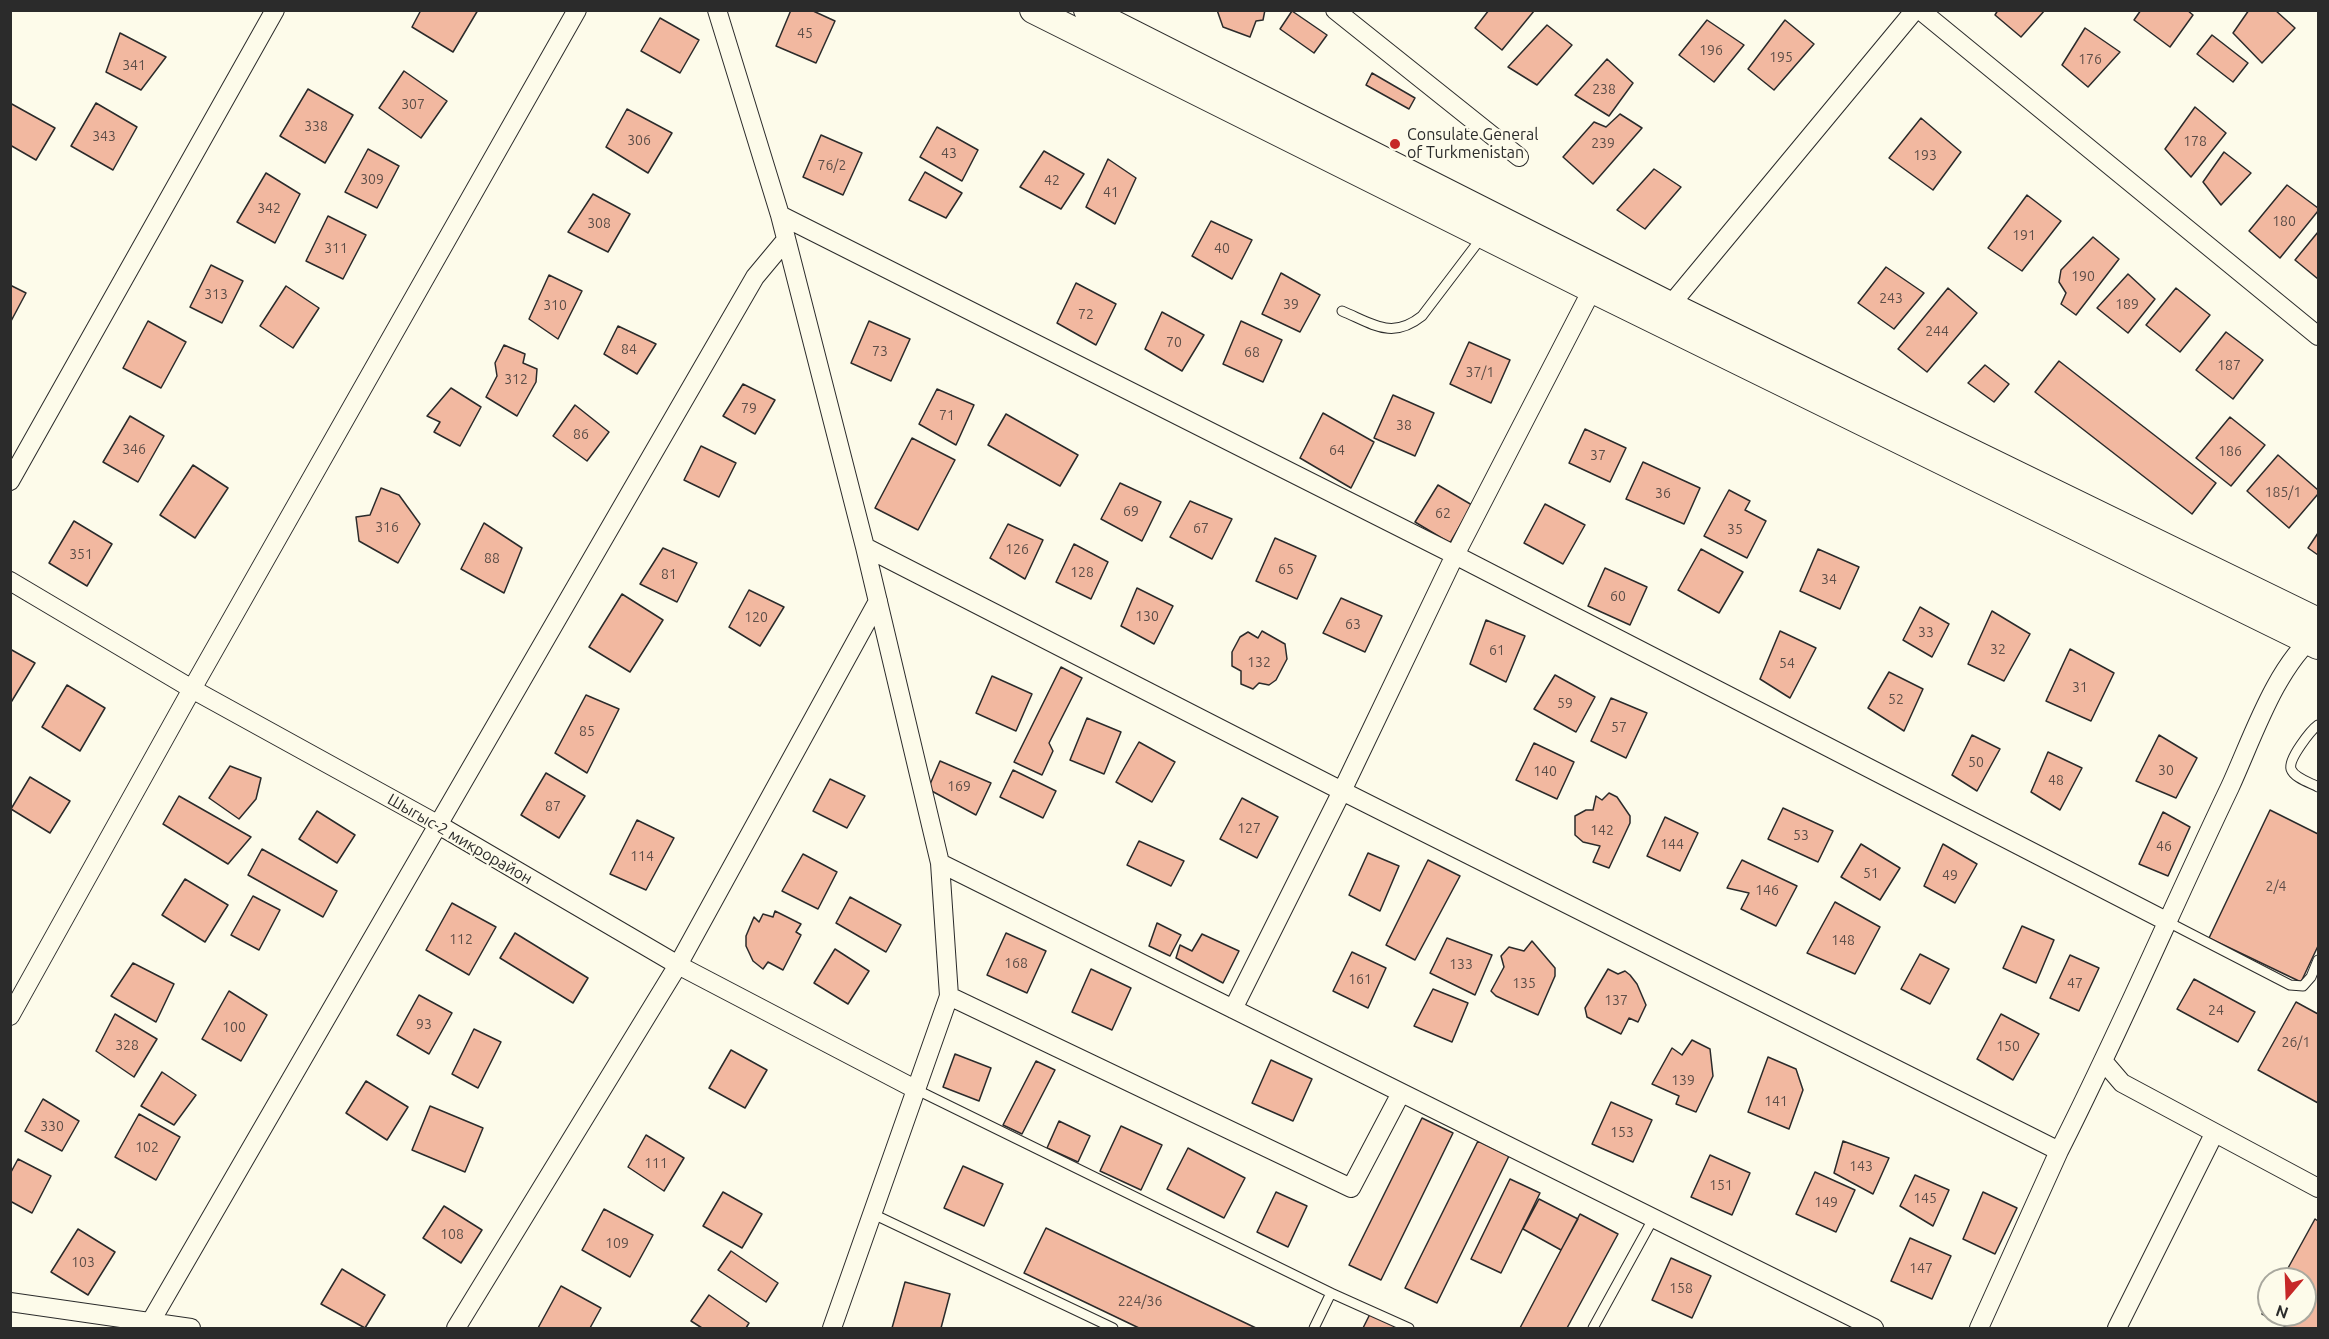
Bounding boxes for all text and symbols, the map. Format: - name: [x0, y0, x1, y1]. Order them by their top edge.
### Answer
- house number: 45: [797, 25, 813, 41]
- house number: 196: [1699, 42, 1723, 58]
- house number: 195: [1769, 49, 1793, 65]
- house number: 176: [2078, 51, 2102, 67]
- house number: 341: [122, 57, 146, 73]
- house number: 238: [1592, 81, 1616, 97]
- house number: 307: [401, 96, 425, 112]
- house number: 338: [304, 118, 328, 134]
- place label: Consulate General of Turkmenistan: [1407, 125, 1538, 163]
- house number: 343: [92, 128, 116, 144]
- house number: 306: [627, 132, 651, 148]
- house number: 178: [2183, 133, 2207, 149]
- house number: 239: [1591, 135, 1615, 151]
- marker: Consulate General of Turkmenistan: [1388, 137, 1402, 151]
- house number: 43: [941, 145, 957, 161]
- house number: 193: [1913, 147, 1937, 163]
- house number: 76/2: [818, 157, 846, 173]
- house number: 309: [360, 171, 384, 187]
- house number: 42: [1044, 172, 1060, 188]
- house number: 41: [1103, 184, 1119, 200]
- house number: 342: [257, 200, 281, 216]
- house number: 180: [2272, 213, 2296, 229]
- house number: 308: [587, 215, 611, 231]
- house number: 191: [2012, 227, 2036, 243]
- house number: 311: [324, 240, 348, 256]
- house number: 40: [1214, 240, 1230, 256]
- house number: 190: [2071, 268, 2095, 284]
- house number: 313: [204, 286, 228, 302]
- house number: 243: [1879, 290, 1903, 306]
- house number: 39: [1283, 296, 1299, 312]
- house number: 189: [2115, 296, 2139, 312]
- house number: 310: [543, 297, 567, 313]
- house number: 72: [1078, 306, 1094, 322]
- house number: 244: [1925, 323, 1949, 339]
- house number: 70: [1166, 334, 1182, 350]
- house number: 84: [621, 341, 637, 357]
- house number: 73: [872, 343, 888, 359]
- house number: 68: [1244, 344, 1260, 360]
- house number: 187: [2217, 357, 2241, 373]
- house number: 37/1: [1466, 364, 1494, 380]
- house number: 312: [504, 371, 528, 387]
- house number: 79: [741, 400, 757, 416]
- house number: 71: [939, 407, 955, 423]
- house number: 38: [1396, 417, 1412, 433]
- house number: 86: [573, 426, 589, 442]
- house number: 346: [122, 441, 146, 457]
- house number: 64: [1329, 442, 1345, 458]
- house number: 186: [2218, 443, 2242, 459]
- house number: 37: [1590, 447, 1606, 463]
- house number: 185/1: [2265, 484, 2301, 500]
- house number: 36: [1655, 485, 1671, 501]
- house number: 69: [1123, 503, 1139, 519]
- house number: 62: [1435, 505, 1451, 521]
- house number: 316: [375, 519, 399, 535]
- house number: 67: [1193, 520, 1209, 536]
- house number: 35: [1727, 521, 1743, 537]
- house number: 126: [1005, 541, 1029, 557]
- house number: 351: [69, 546, 93, 562]
- house number: 88: [484, 550, 500, 566]
- house number: 65: [1278, 561, 1294, 577]
- house number: 128: [1070, 564, 1094, 580]
- house number: 81: [661, 566, 677, 582]
- house number: 34: [1821, 571, 1837, 587]
- house number: 60: [1610, 588, 1626, 604]
- house number: 130: [1135, 608, 1159, 624]
- house number: 120: [744, 609, 768, 625]
- house number: 63: [1345, 616, 1361, 632]
- house number: 33: [1918, 624, 1934, 640]
- house number: 32: [1990, 641, 2006, 657]
- house number: 61: [1489, 642, 1505, 658]
- house number: 132: [1247, 654, 1271, 670]
- house number: 54: [1779, 655, 1795, 671]
- house number: 31: [2072, 679, 2088, 695]
- house number: 52: [1888, 691, 1904, 707]
- house number: 59: [1557, 695, 1573, 711]
- house number: 57: [1611, 719, 1627, 735]
- house number: 85: [579, 723, 595, 739]
- house number: 50: [1968, 754, 1984, 770]
- house number: 30: [2158, 762, 2174, 778]
- house number: 140: [1533, 763, 1557, 779]
- house number: 48: [2048, 772, 2064, 788]
- house number: 169: [947, 778, 971, 794]
- street label: Шыгыс-2 микрорайон: [384, 790, 536, 888]
- house number: 87: [545, 798, 561, 814]
- house number: 127: [1237, 820, 1261, 836]
- house number: 142: [1590, 822, 1614, 838]
- house number: 53: [1793, 827, 1809, 843]
- house number: 144: [1660, 836, 1684, 852]
- house number: 46: [2156, 838, 2172, 854]
- house number: 114: [630, 848, 654, 864]
- house number: 51: [1863, 865, 1879, 881]
- house number: 49: [1942, 867, 1958, 883]
- house number: 2/4: [2266, 878, 2286, 894]
- house number: 146: [1755, 882, 1779, 898]
- house number: 112: [449, 931, 473, 947]
- house number: 148: [1831, 932, 1855, 948]
- house number: 168: [1004, 955, 1028, 971]
- house number: 133: [1449, 956, 1473, 972]
- house number: 161: [1348, 971, 1372, 987]
- house number: 135: [1512, 975, 1536, 991]
- house number: 47: [2067, 975, 2083, 991]
- house number: 137: [1604, 992, 1628, 1008]
- house number: 24: [2208, 1002, 2224, 1018]
- house number: 93: [416, 1016, 432, 1032]
- house number: 100: [222, 1019, 246, 1035]
- house number: 26/1: [2282, 1034, 2310, 1050]
- house number: 328: [115, 1037, 139, 1053]
- house number: 150: [1996, 1038, 2020, 1054]
- house number: 139: [1671, 1072, 1695, 1088]
- house number: 141: [1764, 1093, 1788, 1109]
- house number: 330: [40, 1118, 64, 1134]
- house number: 153: [1610, 1124, 1634, 1140]
- house number: 102: [135, 1139, 159, 1155]
- house number: 111: [644, 1155, 668, 1171]
- house number: 143: [1849, 1158, 1873, 1174]
- house number: 151: [1709, 1177, 1733, 1193]
- house number: 145: [1913, 1190, 1937, 1206]
- house number: 149: [1814, 1194, 1838, 1210]
- house number: 108: [440, 1226, 464, 1242]
- house number: 109: [605, 1235, 629, 1251]
- house number: 103: [71, 1254, 95, 1270]
- house number: 147: [1909, 1260, 1933, 1276]
- north arrow: [2257, 1267, 2317, 1327]
- house number: 158: [1669, 1280, 1693, 1296]
- house number: 224/36: [1118, 1293, 1162, 1309]
- text: N: [2273, 1302, 2290, 1323]

